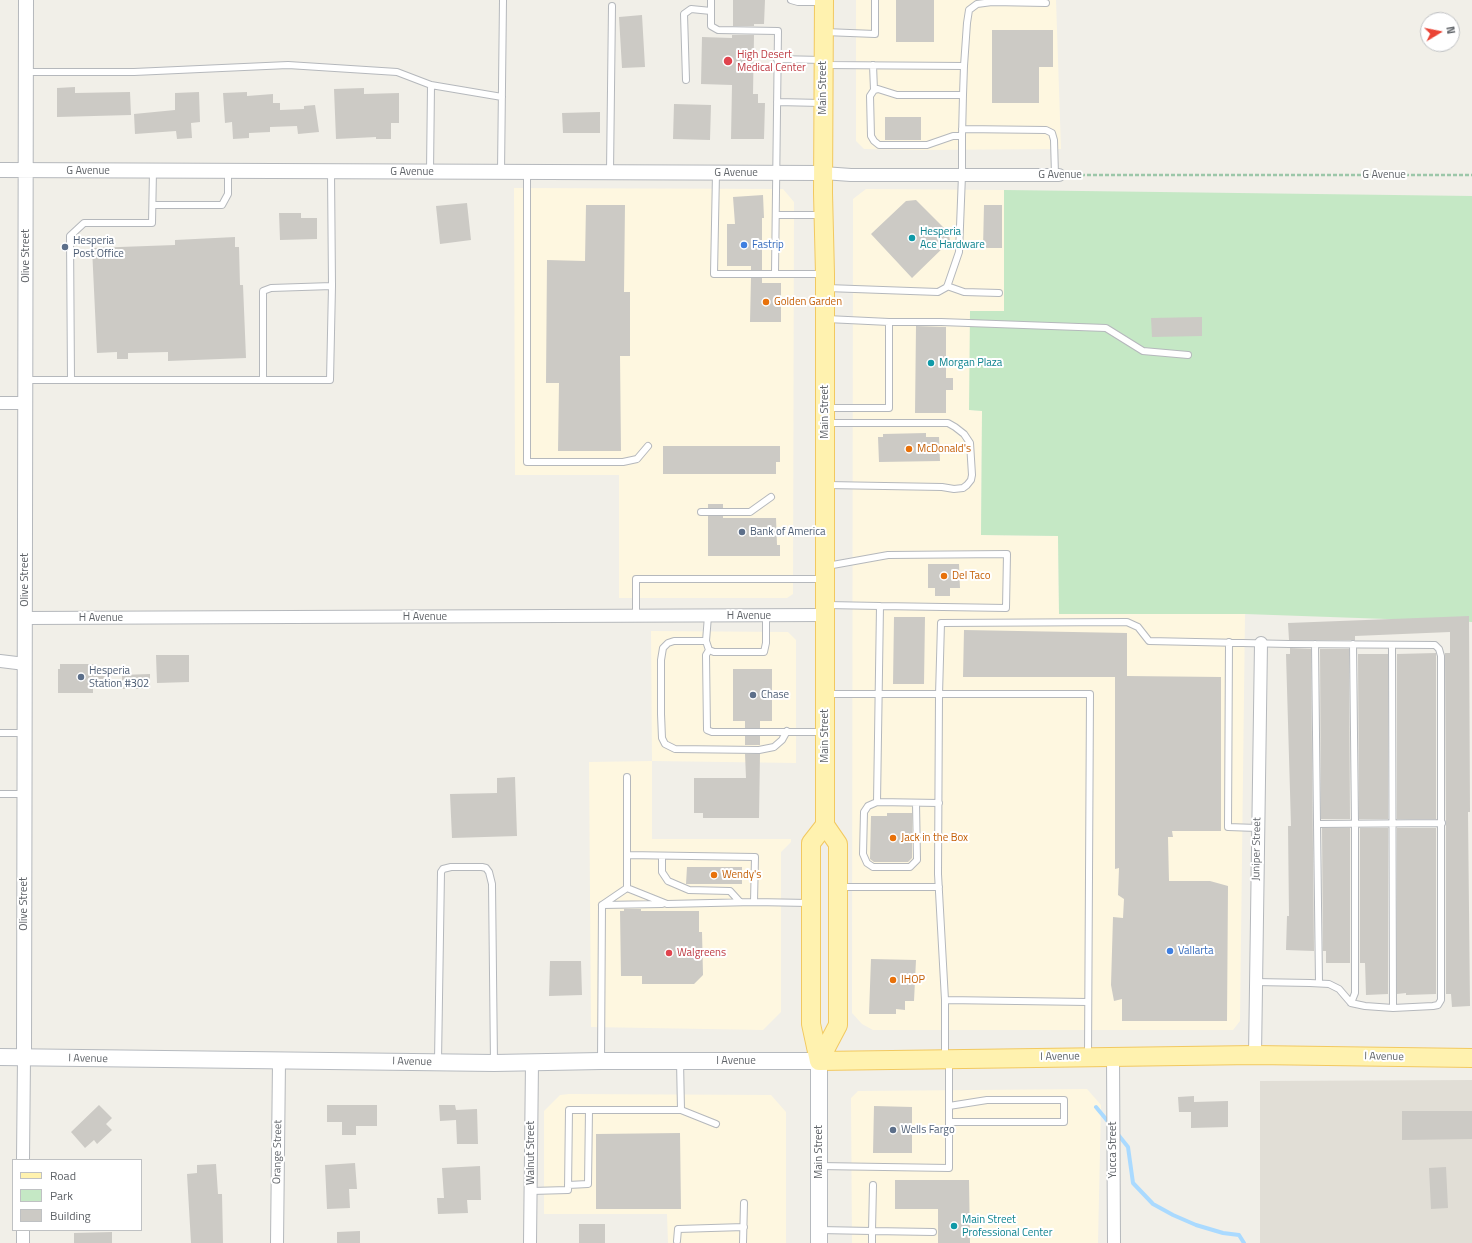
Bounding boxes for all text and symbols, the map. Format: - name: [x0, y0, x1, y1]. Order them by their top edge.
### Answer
- north arrow: [1420, 12, 1460, 52]
- text: N: [1442, 25, 1459, 35]
- place label: High Desert Medical Center: [737, 48, 806, 74]
- marker: High Desert Medical Center: [722, 55, 734, 67]
- street label: Main Street: [816, 61, 830, 115]
- street label: G Avenue: [66, 164, 110, 178]
- street label: G Avenue: [390, 165, 434, 179]
- street label: G Avenue: [714, 166, 758, 180]
- street label: G Avenue: [1038, 168, 1082, 182]
- street label: G Avenue: [1362, 168, 1406, 182]
- place label: Hesperia Ace Hardware: [920, 225, 985, 251]
- street label: Olive Street: [19, 229, 33, 283]
- marker: Hesperia Ace Hardware: [907, 233, 917, 243]
- place label: Hesperia Post Office: [73, 234, 124, 260]
- place label: Fastrip: [752, 238, 784, 252]
- marker: Fastrip: [739, 240, 749, 250]
- marker: Hesperia Post Office: [60, 242, 70, 252]
- place label: Golden Garden: [774, 295, 842, 309]
- marker: Golden Garden: [761, 297, 771, 307]
- place label: Morgan Plaza: [939, 356, 1002, 370]
- marker: Morgan Plaza: [926, 358, 936, 368]
- street label: Main Street: [818, 385, 832, 439]
- place label: McDonald's: [917, 442, 971, 456]
- marker: McDonald's: [904, 444, 914, 454]
- place label: Bank of America: [750, 525, 826, 539]
- marker: Bank of America: [737, 527, 747, 537]
- street label: Olive Street: [18, 553, 32, 607]
- place label: Del Taco: [952, 569, 990, 583]
- marker: Del Taco: [939, 571, 949, 581]
- street label: H Avenue: [727, 609, 771, 623]
- street label: H Avenue: [403, 610, 447, 624]
- street label: H Avenue: [79, 611, 123, 625]
- place label: Hesperia Station #302: [89, 664, 149, 690]
- marker: Hesperia Station #302: [76, 672, 86, 682]
- place label: Chase: [761, 688, 789, 702]
- marker: Chase: [748, 690, 758, 700]
- street label: Main Street: [818, 709, 832, 763]
- street label: Juniper Street: [1250, 817, 1264, 881]
- place label: Jack in the Box: [901, 831, 968, 845]
- marker: Jack in the Box: [888, 833, 898, 843]
- place label: Wendy's: [722, 868, 761, 882]
- marker: Wendy's: [709, 870, 719, 880]
- street label: Olive Street: [17, 877, 31, 931]
- place label: Vallarta: [1178, 944, 1213, 958]
- place label: Walgreens: [677, 946, 726, 960]
- marker: Vallarta: [1165, 946, 1175, 956]
- marker: Walgreens: [664, 948, 674, 958]
- place label: IHOP: [901, 973, 925, 987]
- marker: IHOP: [888, 975, 898, 985]
- street label: I Avenue: [1040, 1050, 1080, 1064]
- street label: I Avenue: [1364, 1050, 1404, 1064]
- street label: I Avenue: [68, 1052, 108, 1066]
- street label: I Avenue: [716, 1054, 756, 1068]
- street label: I Avenue: [392, 1055, 432, 1069]
- street label: Orange Street: [271, 1120, 285, 1184]
- street label: Walnut Street: [524, 1121, 538, 1185]
- street label: Yucca Street: [1106, 1122, 1120, 1178]
- place label: Wells Fargo: [901, 1123, 955, 1137]
- street label: Main Street: [812, 1125, 826, 1179]
- marker: Wells Fargo: [888, 1125, 898, 1135]
- legend: [12, 1159, 142, 1231]
- text: Road: [50, 1166, 76, 1185]
- text: Park: [50, 1186, 73, 1205]
- text: Building: [50, 1206, 91, 1225]
- place label: Main Street Professional Center: [962, 1213, 1052, 1239]
- marker: Main Street Professional Center: [949, 1221, 959, 1231]

